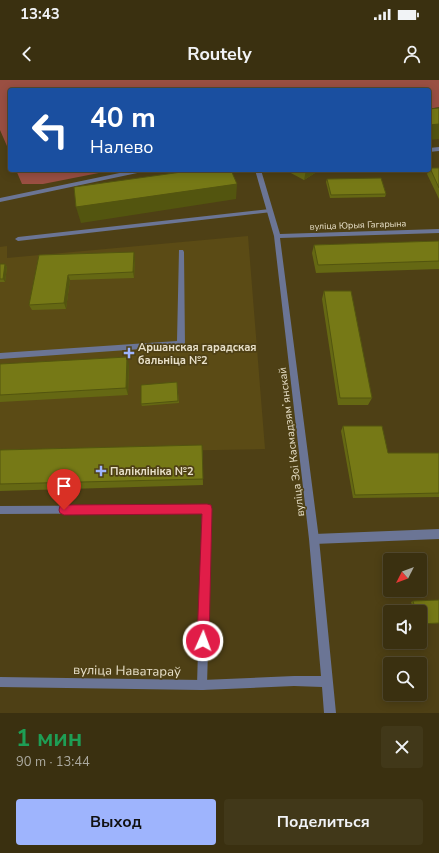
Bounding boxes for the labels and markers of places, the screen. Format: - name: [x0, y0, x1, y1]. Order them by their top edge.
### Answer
- place label: Аршанская гарадская бальніца №2: [138, 340, 257, 368]
- marker: Аршанская гарадская бальніца №2: [123, 347, 135, 359]
- place label: Паліклініка №2: [110, 464, 194, 479]
- marker: Паліклініка №2: [95, 465, 107, 477]
- pin: [47, 469, 81, 510]

